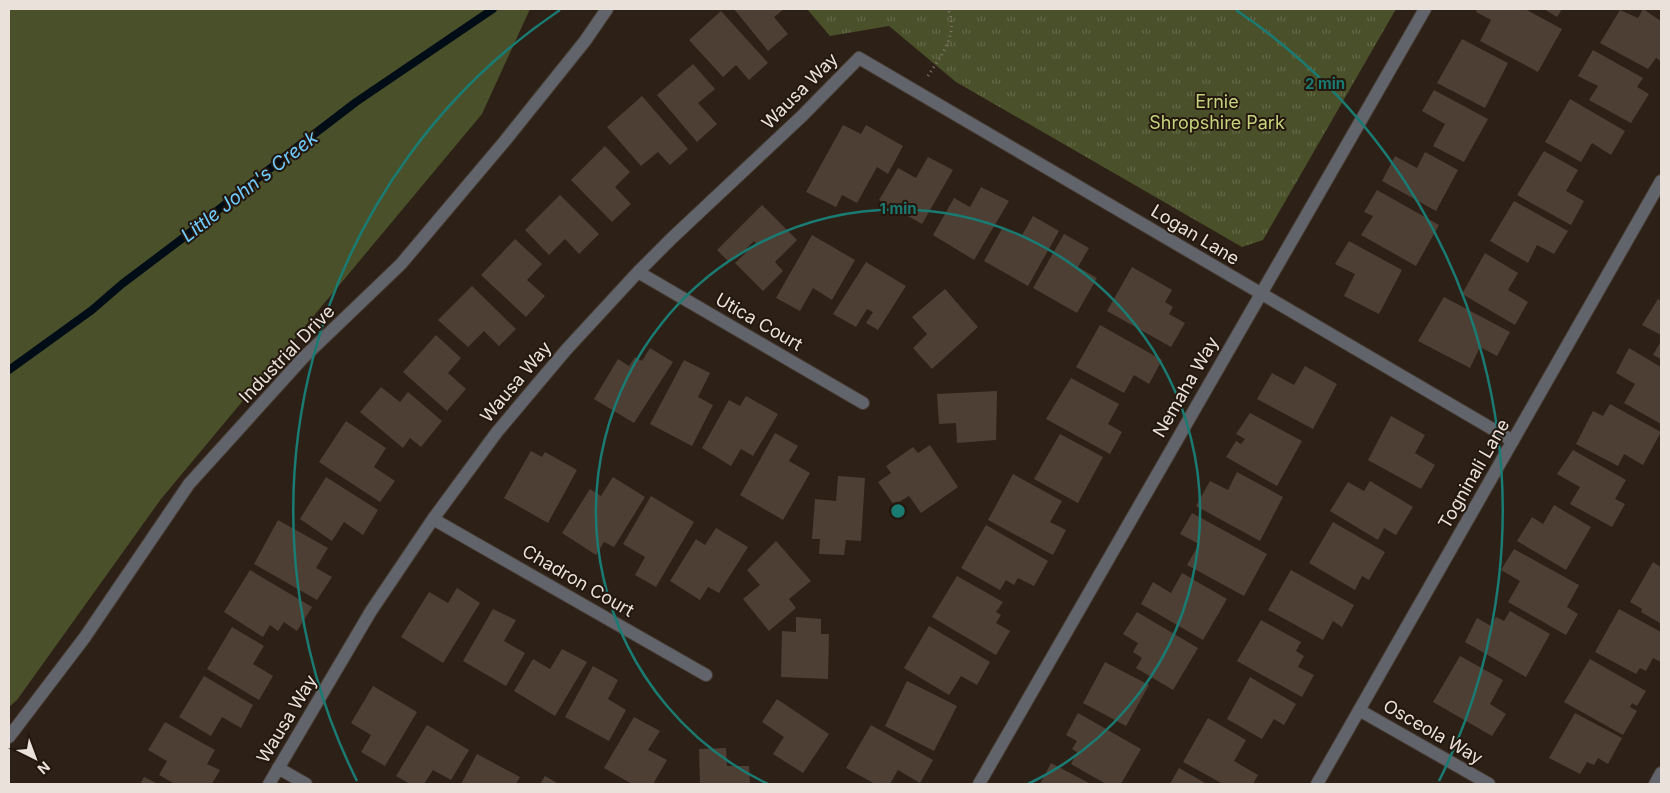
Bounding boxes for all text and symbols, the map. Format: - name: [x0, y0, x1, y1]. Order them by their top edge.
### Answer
- street label: Wausa Way: [757, 48, 842, 133]
- text: 2 min: [1305, 74, 1345, 93]
- park label: Ernie Shropshire Park: [1149, 91, 1285, 133]
- water label: Little John's Creek: [176, 126, 323, 247]
- text: 1 min: [879, 199, 917, 218]
- street label: Logan Lane: [1147, 200, 1243, 269]
- street label: Utica Court: [712, 288, 807, 355]
- street label: Industrial Drive: [235, 300, 339, 407]
- street label: Nemaha Way: [1148, 333, 1223, 441]
- street label: Wausa Way: [476, 337, 555, 426]
- street label: Togninali Lane: [1434, 415, 1513, 532]
- centre of rings: [889, 502, 907, 520]
- street label: Chadron Court: [519, 540, 638, 621]
- street label: Wausa Way: [252, 671, 321, 767]
- street label: Osceola Way: [1380, 695, 1487, 768]
- north arrow: [10, 733, 60, 783]
- text: N: [34, 758, 54, 778]

